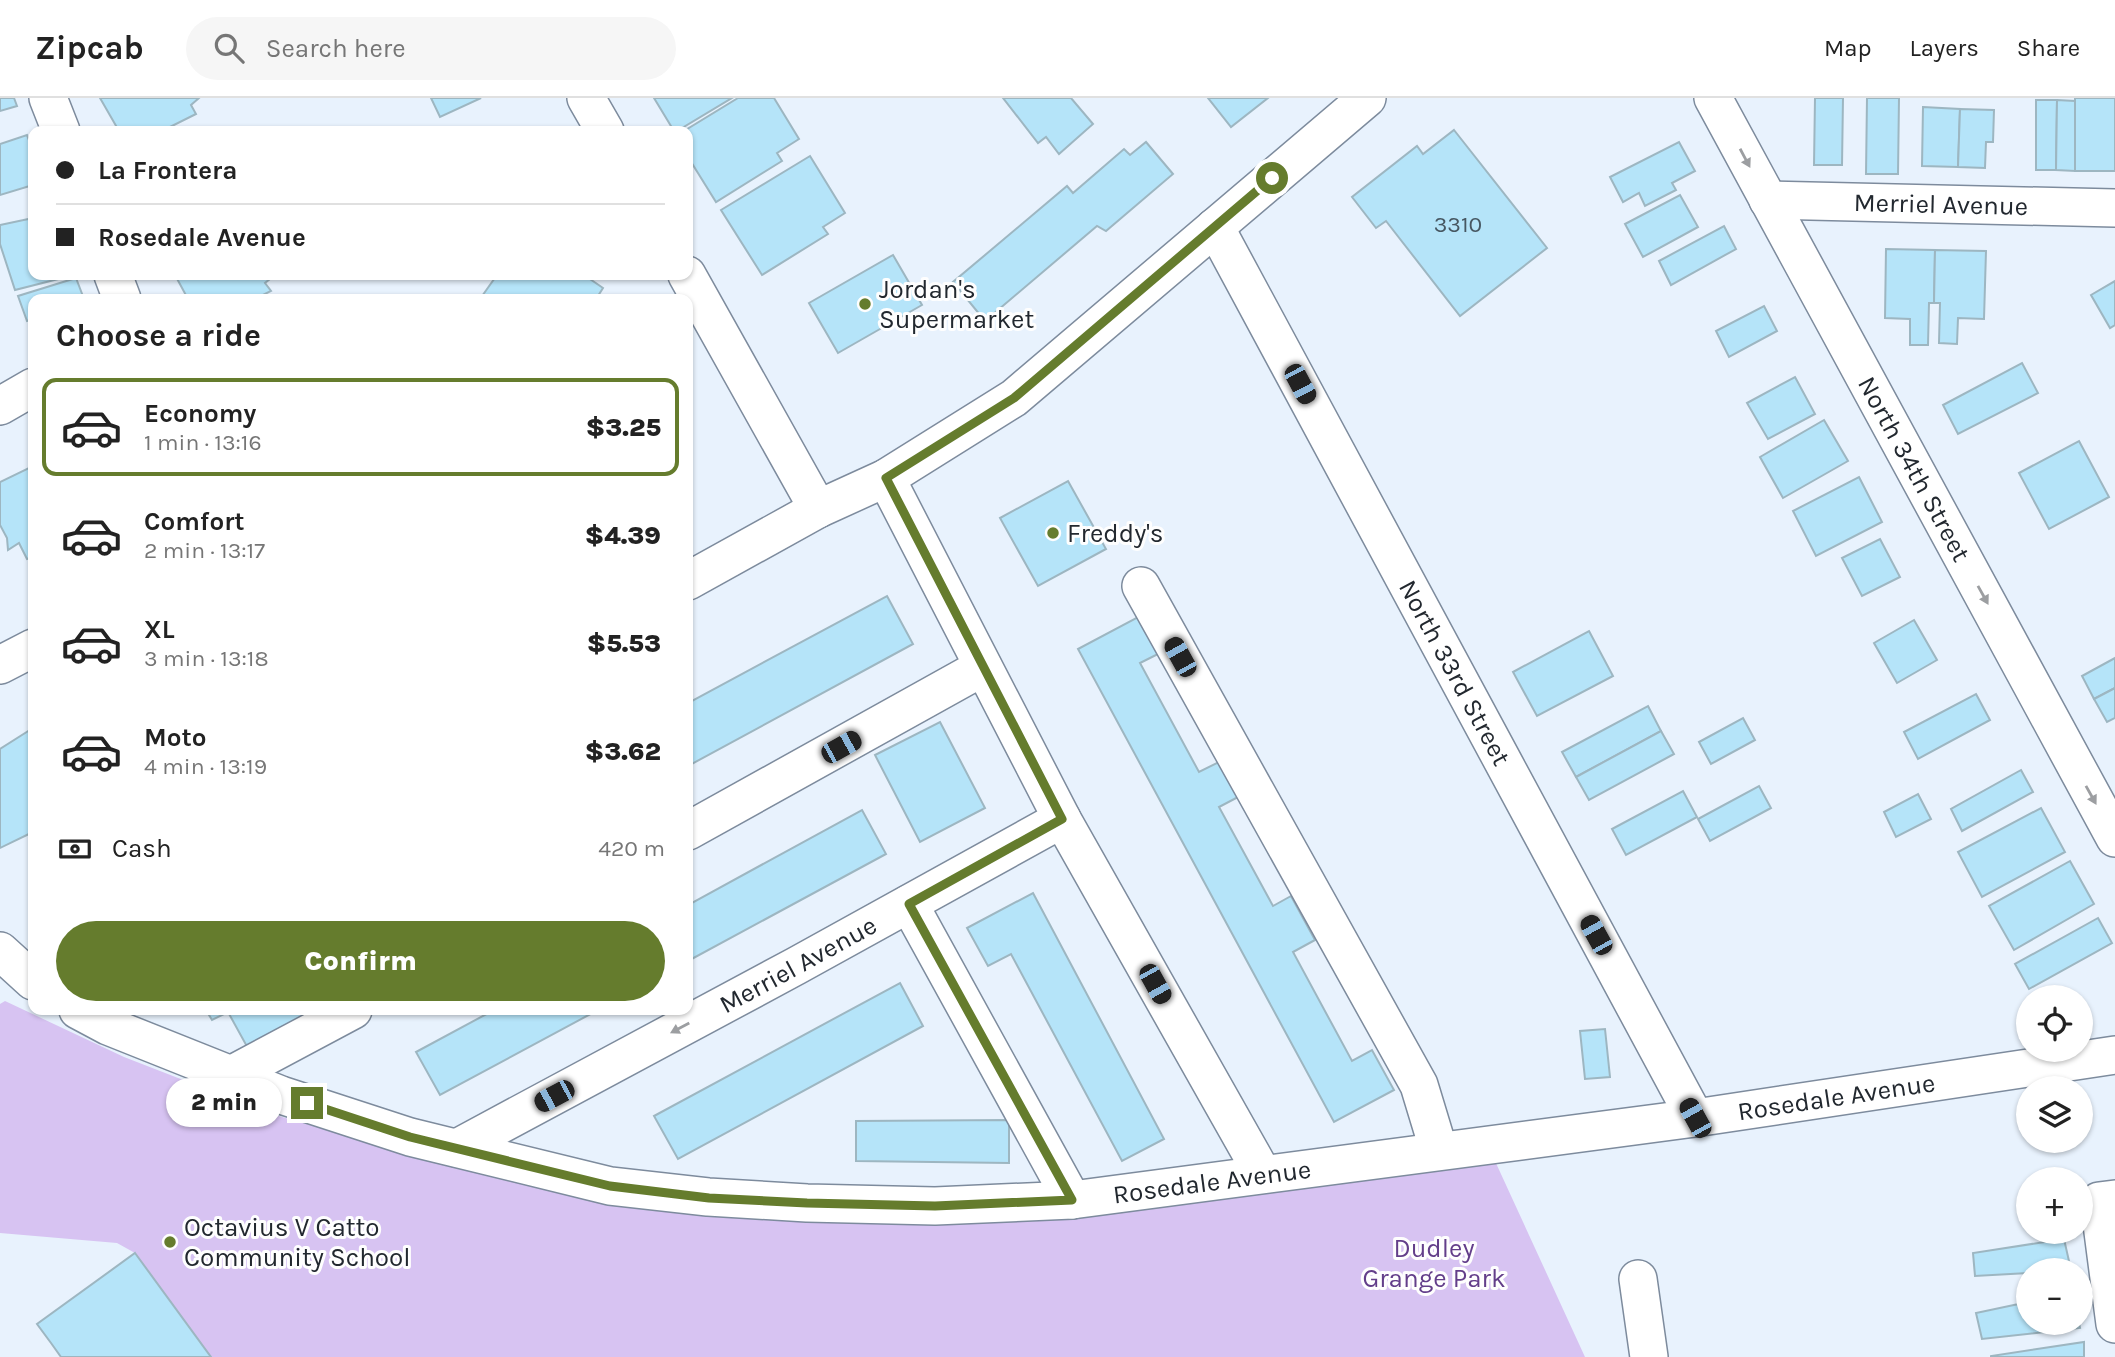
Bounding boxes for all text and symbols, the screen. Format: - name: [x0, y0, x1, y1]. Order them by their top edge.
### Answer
- search box: [186, 17, 676, 80]
- text: Zipcab: [35, 29, 144, 67]
- icon: search: [210, 29, 248, 67]
- text: Search here: [266, 33, 406, 64]
- text: Map: [1824, 34, 1872, 62]
- text: Layers: [1910, 34, 1979, 62]
- text: Share: [2017, 34, 2080, 62]
- one-way arrow: [1740, 148, 1751, 168]
- text: La Frontera: [98, 155, 237, 186]
- route start: [1256, 162, 1288, 194]
- street label: Merriel Avenue: [1853, 186, 2028, 221]
- house number: 3310: [1434, 211, 1482, 238]
- text: Rosedale Avenue: [98, 222, 306, 253]
- place label: Jordan's Supermarket: [879, 274, 1034, 335]
- marker: Jordan's Supermarket: [857, 296, 873, 312]
- text: Choose a ride: [56, 317, 261, 354]
- car: [1281, 361, 1320, 407]
- street label: North 34th Street: [1852, 371, 1977, 567]
- icon: car: [60, 396, 123, 459]
- text: Economy: [144, 398, 256, 429]
- text: $3.25: [586, 412, 661, 443]
- text: 1 min · 13:16: [144, 429, 262, 456]
- icon: car: [60, 504, 123, 567]
- text: Comfort: [144, 506, 245, 537]
- place label: Freddy's: [1067, 518, 1163, 549]
- text: $4.39: [585, 520, 661, 551]
- marker: Freddy's: [1045, 525, 1061, 541]
- text: 2 min · 13:17: [144, 537, 265, 564]
- street label: North 33rd Street: [1392, 574, 1518, 771]
- one-way arrow: [1977, 585, 1989, 605]
- icon: car: [60, 612, 123, 675]
- text: XL: [144, 614, 175, 645]
- text: $5.53: [587, 628, 661, 659]
- car: [1161, 634, 1200, 680]
- text: 3 min · 13:18: [144, 645, 269, 672]
- icon: car: [60, 720, 123, 783]
- text: Moto: [144, 722, 206, 753]
- car: [818, 728, 865, 766]
- text: $3.62: [585, 736, 661, 767]
- text: 4 min · 13:19: [144, 753, 267, 780]
- one-way arrow: [2086, 785, 2097, 805]
- icon: cash: [56, 830, 94, 868]
- text: Cash: [112, 833, 172, 864]
- text: 420 m: [598, 835, 665, 862]
- street label: Merriel Avenue: [714, 909, 882, 1020]
- car: [1577, 912, 1616, 958]
- button: Confirm: [56, 921, 665, 1001]
- car: [1136, 961, 1175, 1007]
- map controls: [2016, 985, 2093, 1335]
- button: locate: [2016, 985, 2093, 1062]
- one-way arrow: [670, 1022, 690, 1034]
- street label: Rosedale Avenue: [1735, 1067, 1937, 1127]
- button: layers: [2016, 1076, 2093, 1153]
- car: [531, 1077, 578, 1115]
- callout: 2 min: [167, 1079, 282, 1128]
- route end: [291, 1087, 323, 1119]
- text: 2 min: [191, 1089, 257, 1116]
- car: [1676, 1095, 1715, 1141]
- street label: Rosedale Avenue: [1111, 1153, 1313, 1210]
- button: +: [2016, 1167, 2093, 1244]
- place label: Octavius V Catto Community School: [184, 1212, 411, 1273]
- park label: Dudley Grange Park: [1362, 1233, 1506, 1294]
- marker: Octavius V Catto Community School: [162, 1234, 178, 1250]
- button: −: [2016, 1258, 2093, 1335]

